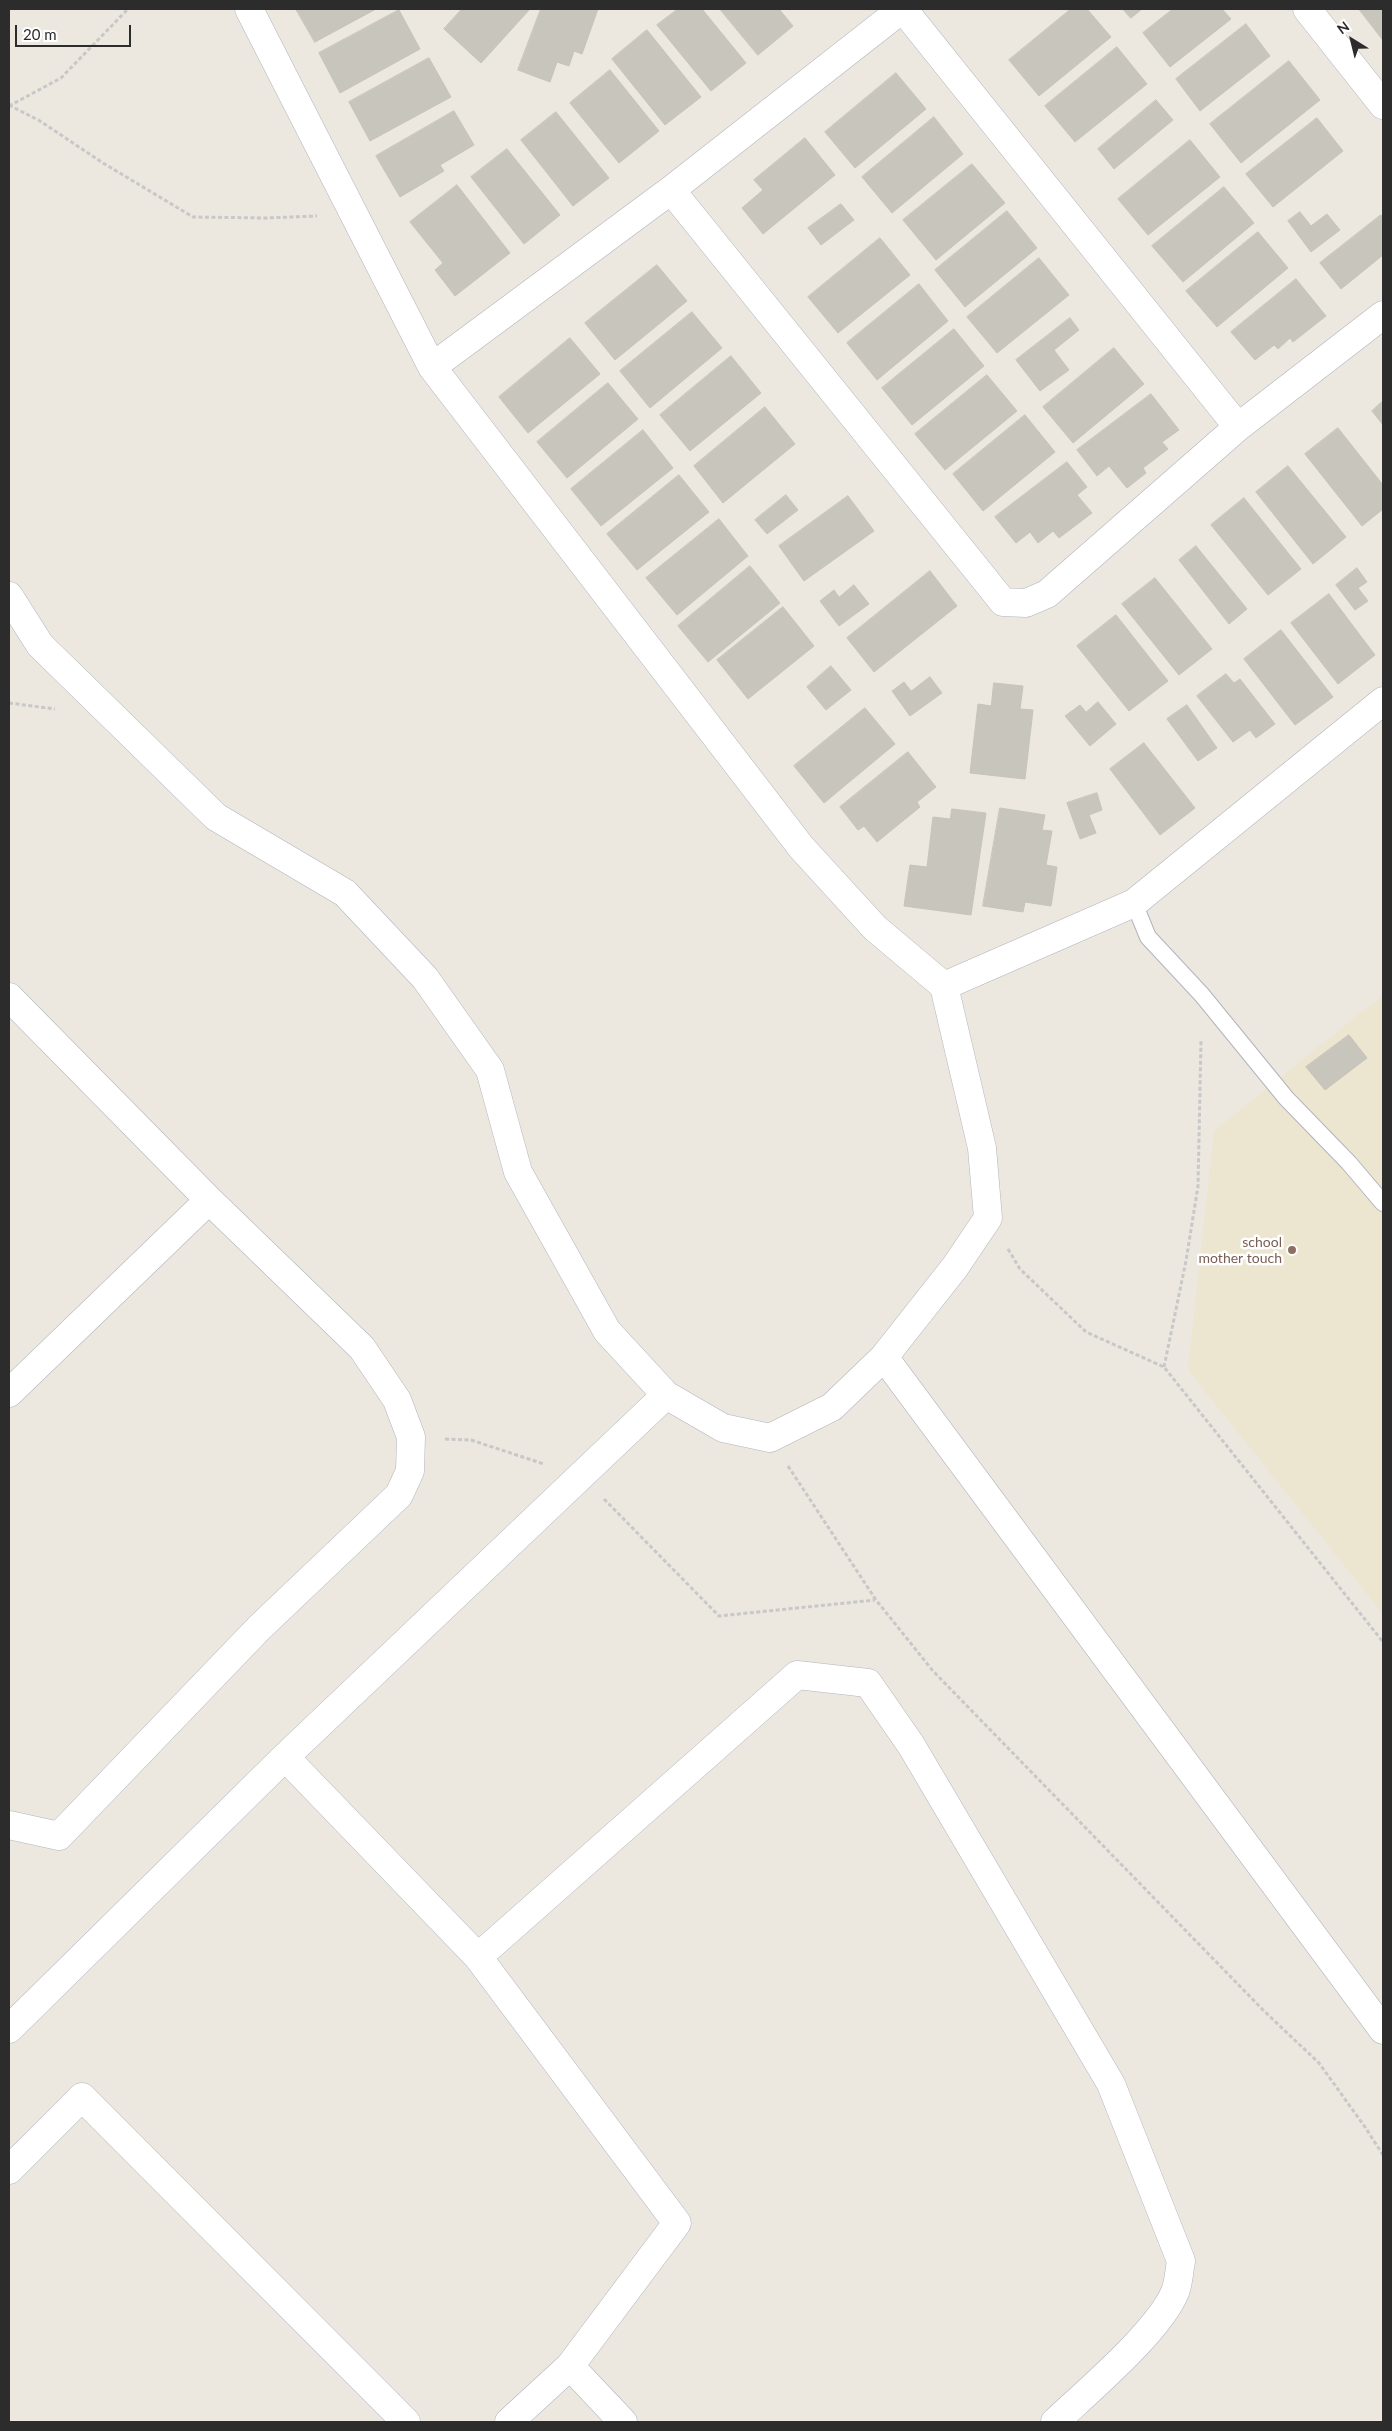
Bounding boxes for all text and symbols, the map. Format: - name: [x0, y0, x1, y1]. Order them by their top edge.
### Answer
- scale bar: [18, 15, 134, 47]
- north arrow: [1327, 15, 1377, 65]
- text: N: [1334, 17, 1352, 38]
- text: 20 m: [23, 25, 57, 43]
- place label: school mother touch: [1199, 1234, 1282, 1266]
- marker: school mother touch: [1286, 1244, 1298, 1256]

